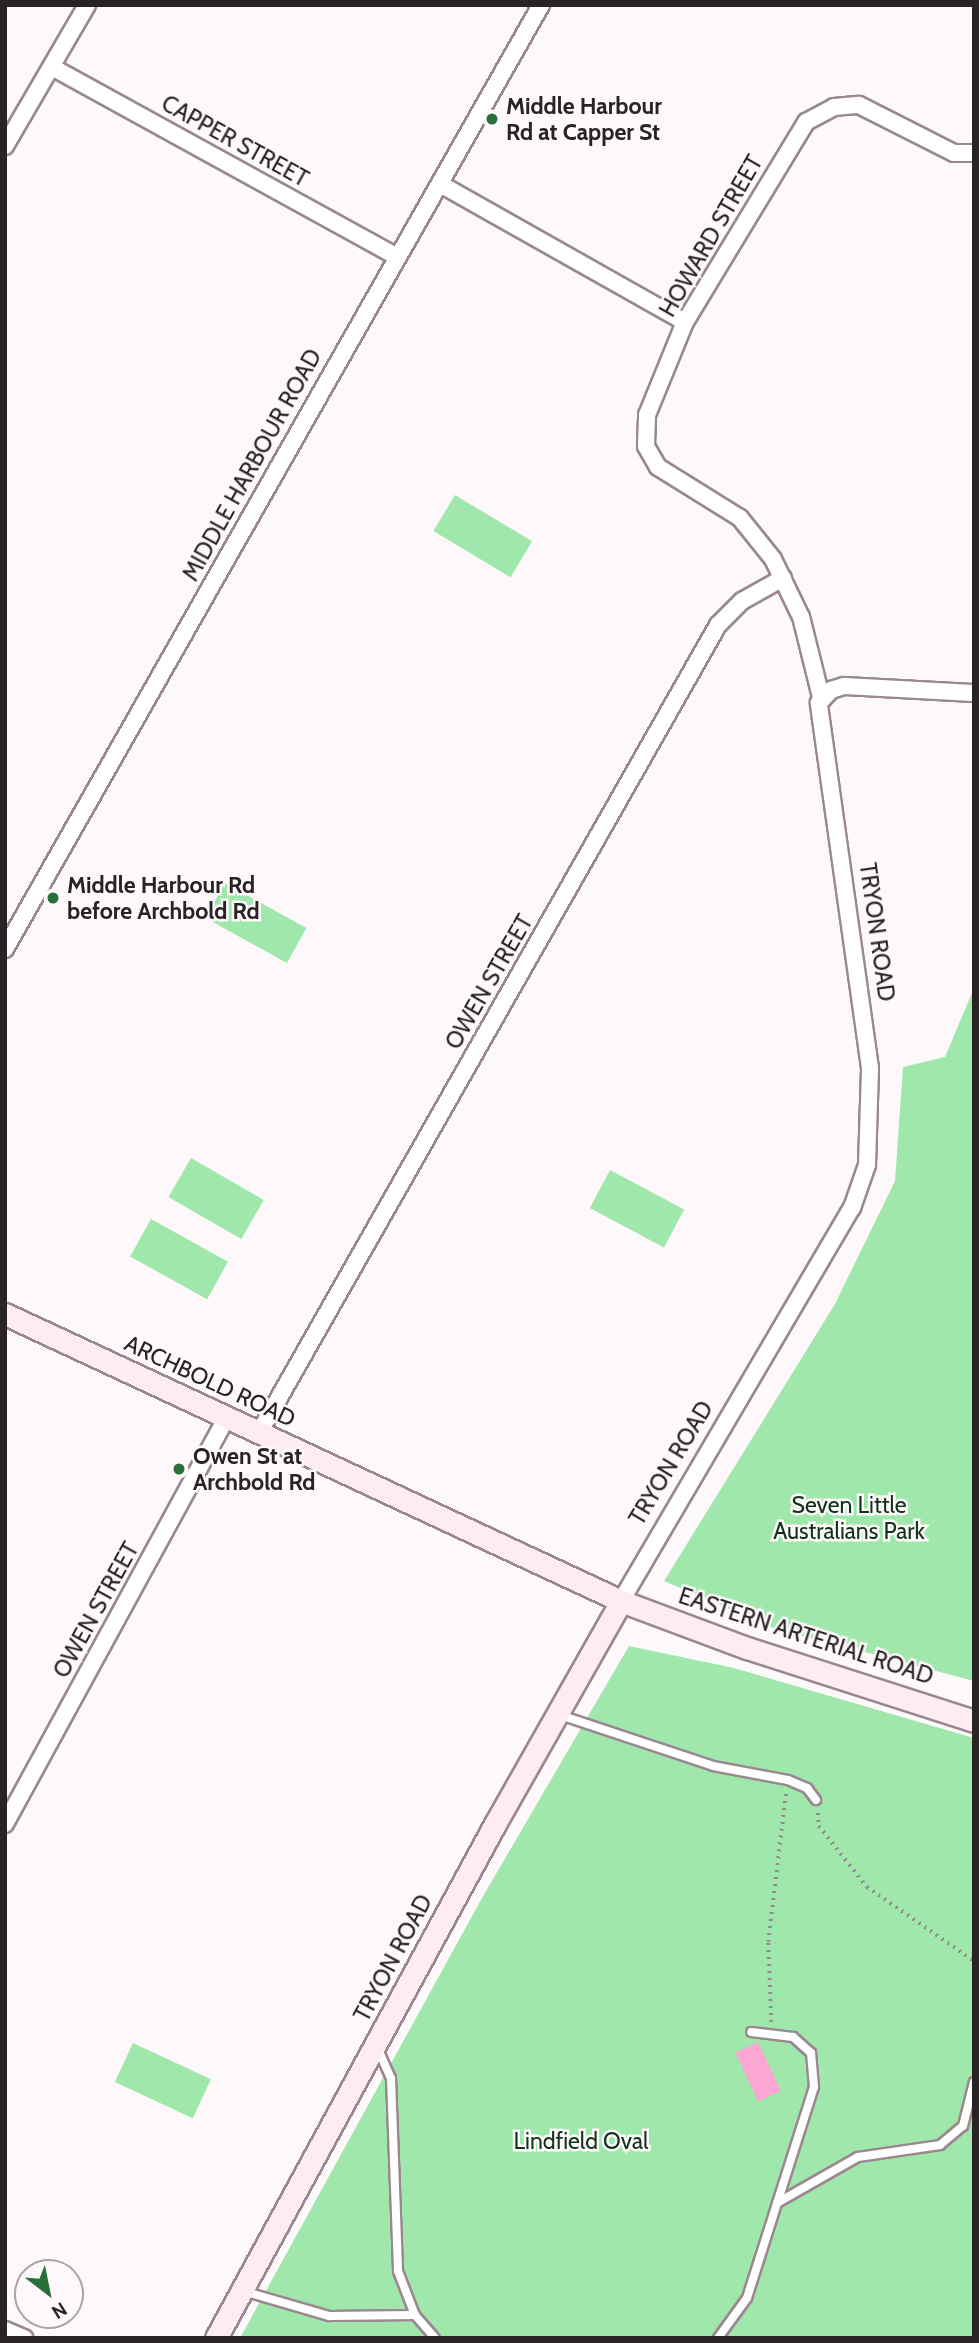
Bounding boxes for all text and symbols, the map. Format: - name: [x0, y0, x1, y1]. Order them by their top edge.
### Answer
- street label: CAPPER STREET: [157, 89, 313, 193]
- place label: Middle Harbour Rd at Capper St: [506, 92, 662, 146]
- marker: Middle Harbour Rd at Capper St: [484, 111, 500, 127]
- street label: HOWARD STREET: [654, 150, 768, 322]
- street label: MIDDLE HARBOUR ROAD: [177, 344, 327, 586]
- street label: TRYON ROAD: [854, 861, 900, 1003]
- place label: Middle Harbour Rd before Archbold Rd: [67, 871, 260, 925]
- marker: Middle Harbour Rd before Archbold Rd: [45, 890, 61, 906]
- street label: OWEN STREET: [439, 910, 539, 1054]
- street label: ARCHBOLD ROAD: [120, 1329, 300, 1433]
- street label: TRYON ROAD: [623, 1396, 719, 1530]
- place label: Owen St at Archbold Rd: [193, 1442, 315, 1496]
- marker: Owen St at Archbold Rd: [171, 1461, 187, 1477]
- park label: Seven Little Australians Park: [773, 1491, 925, 1545]
- street label: OWEN STREET: [47, 1537, 145, 1683]
- street label: EASTERN ARTERIAL ROAD: [675, 1582, 937, 1690]
- street label: TRYON ROAD: [348, 1890, 438, 2026]
- park label: Lindfield Oval: [514, 2127, 648, 2155]
- north arrow: [14, 2259, 84, 2329]
- text: N: [48, 2297, 71, 2324]

